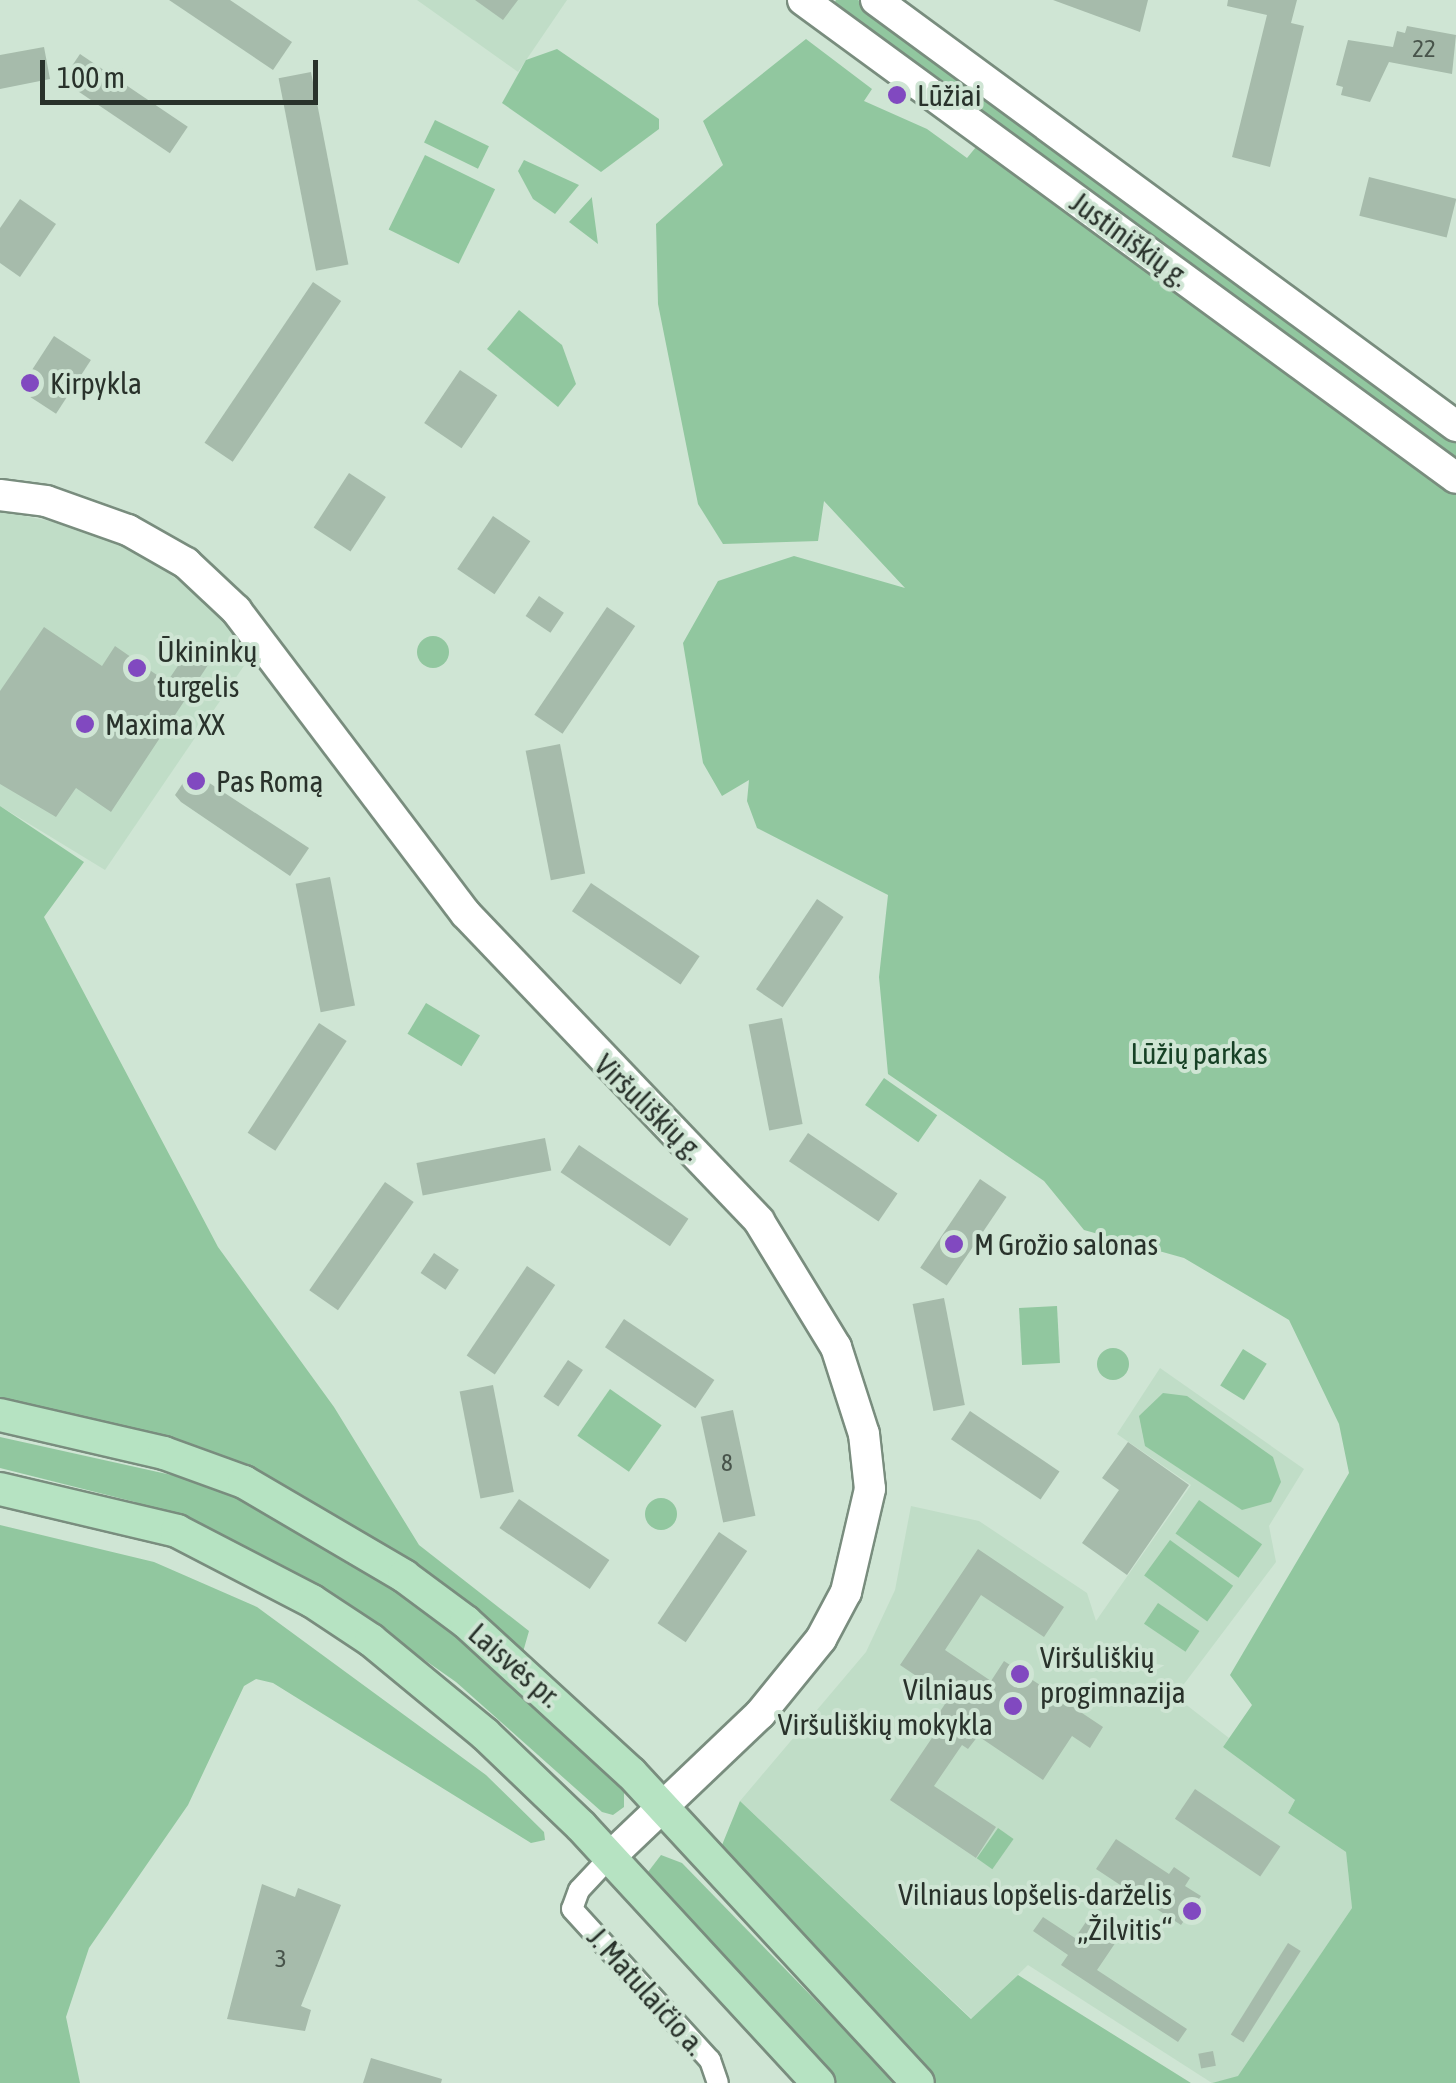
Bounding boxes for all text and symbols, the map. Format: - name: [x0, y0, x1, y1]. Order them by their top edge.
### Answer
- house number: 22: [1412, 33, 1436, 63]
- scale bar: [45, 40, 322, 102]
- text: 100 m: [57, 60, 125, 94]
- place label: Lūžiai: [917, 77, 982, 113]
- marker: Lūžiai: [886, 84, 908, 106]
- street label: Justiniškių g.: [1063, 184, 1197, 294]
- place label: Kirpykla: [50, 365, 142, 401]
- marker: Kirpykla: [19, 372, 41, 394]
- place label: Ūkininkų turgelis: [157, 633, 258, 704]
- marker: Ūkininkų turgelis: [126, 657, 148, 679]
- place label: Maxima XX: [105, 706, 225, 742]
- marker: Maxima XX: [74, 713, 96, 735]
- place label: Pas Romą: [216, 763, 323, 799]
- marker: Pas Romą: [185, 770, 207, 792]
- park label: Lūžių parkas: [1130, 1035, 1268, 1071]
- street label: Viršuliškių g.: [587, 1046, 711, 1168]
- place label: M Grožio salonas: [974, 1226, 1158, 1262]
- marker: M Grožio salonas: [943, 1233, 965, 1255]
- house number: 8: [721, 1447, 733, 1477]
- street label: Laisvės pr.: [461, 1615, 569, 1715]
- place label: Viršuliškių progimnazija: [1040, 1639, 1186, 1710]
- marker: Viršuliškių progimnazija: [1009, 1663, 1031, 1685]
- place label: Vilniaus Viršuliškių mokykla: [778, 1671, 993, 1742]
- marker: Vilniaus Viršuliškių mokykla: [1002, 1695, 1024, 1717]
- place label: Vilniaus lopšelis-darželis „Žilvitis“: [898, 1876, 1172, 1946]
- marker: Vilniaus lopšelis-darželis „Žilvitis“: [1181, 1900, 1203, 1922]
- street label: J. Matulaičio a.: [580, 1920, 714, 2062]
- house number: 3: [275, 1943, 287, 1973]

